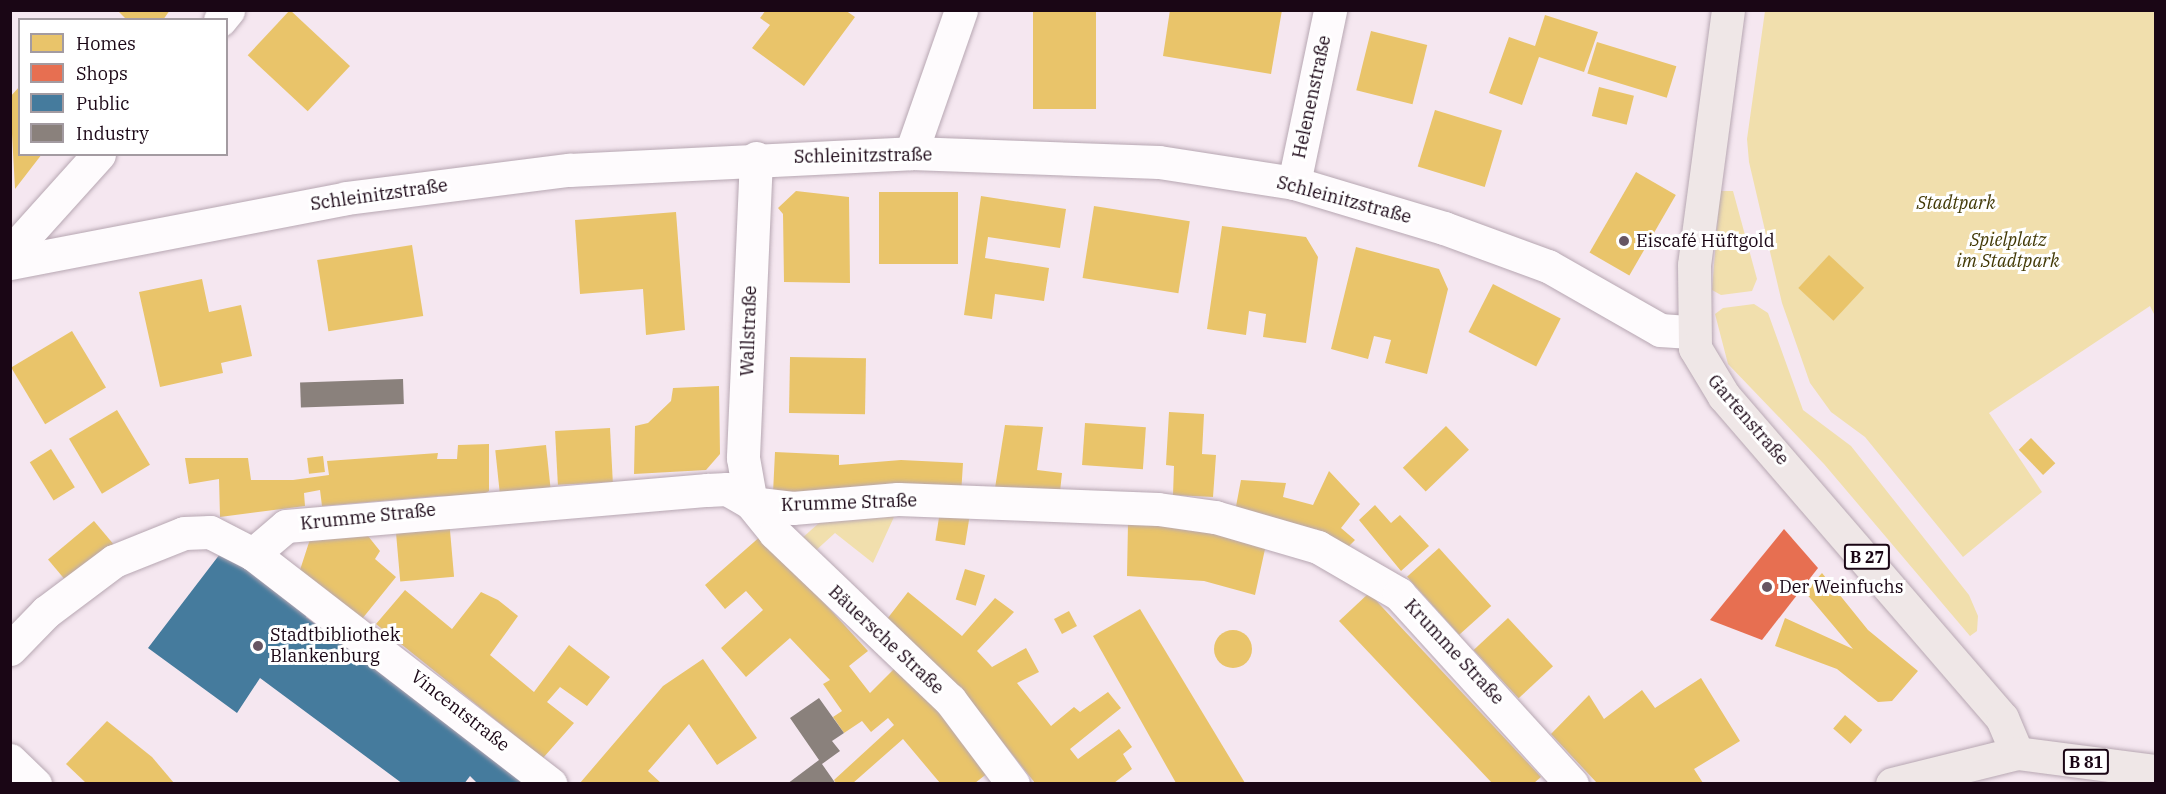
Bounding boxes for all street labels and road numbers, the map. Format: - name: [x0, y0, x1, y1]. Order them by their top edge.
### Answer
- street label: Helenenstraße: [1288, 33, 1336, 161]
- street label: Schleinitzstraße: [794, 144, 932, 168]
- street label: Schleinitzstraße: [1274, 172, 1414, 228]
- street label: Schleinitzstraße: [309, 175, 449, 215]
- street label: Wallstraße: [737, 285, 761, 377]
- street label: Gartenstraße: [1703, 370, 1793, 470]
- street label: Krumme Straße: [781, 490, 917, 516]
- street label: Krumme Straße: [299, 499, 437, 535]
- road number: B 27: [1843, 544, 1891, 570]
- street label: Bäuersche Straße: [824, 581, 948, 699]
- street label: Krumme Straße: [1400, 595, 1508, 709]
- street label: Vincentstraße: [406, 666, 514, 756]
- road number: B 81: [2062, 749, 2110, 775]

